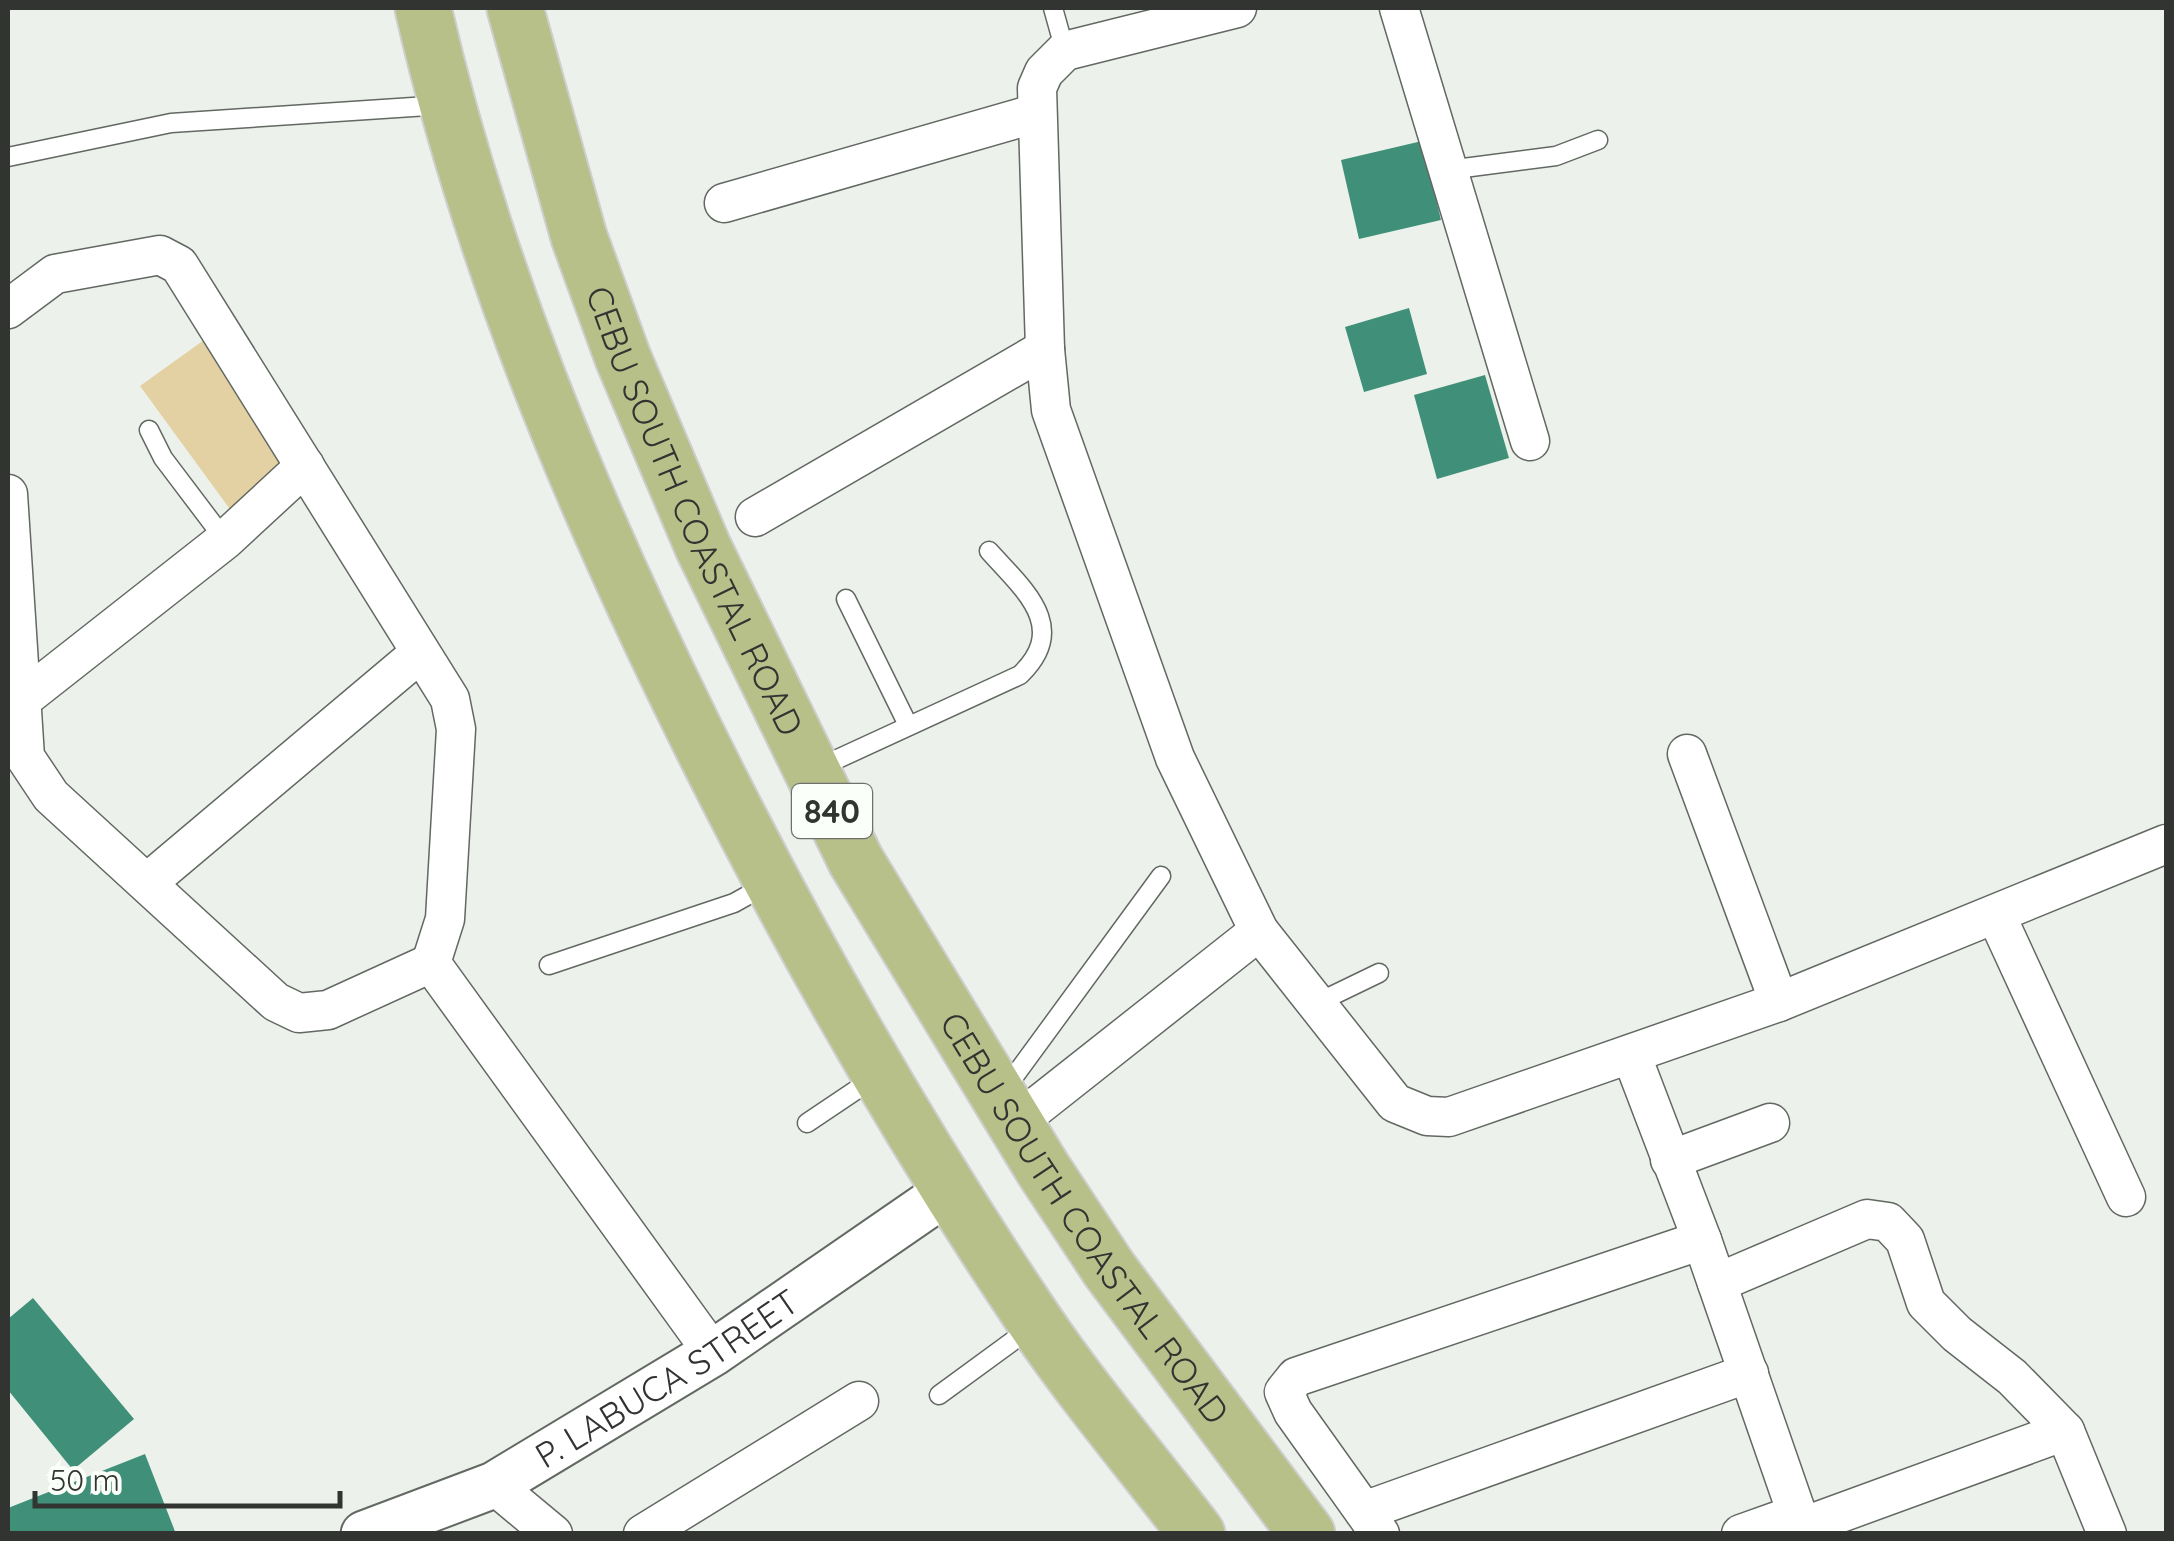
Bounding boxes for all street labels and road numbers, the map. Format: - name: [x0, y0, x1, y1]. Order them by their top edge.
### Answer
- street label: CEBU SOUTH COASTAL ROAD: [577, 280, 813, 743]
- road number: 840: [792, 784, 872, 838]
- street label: CEBU SOUTH COASTAL ROAD: [931, 1004, 1239, 1432]
- street label: P. LABUCA STREET: [527, 1279, 807, 1477]

